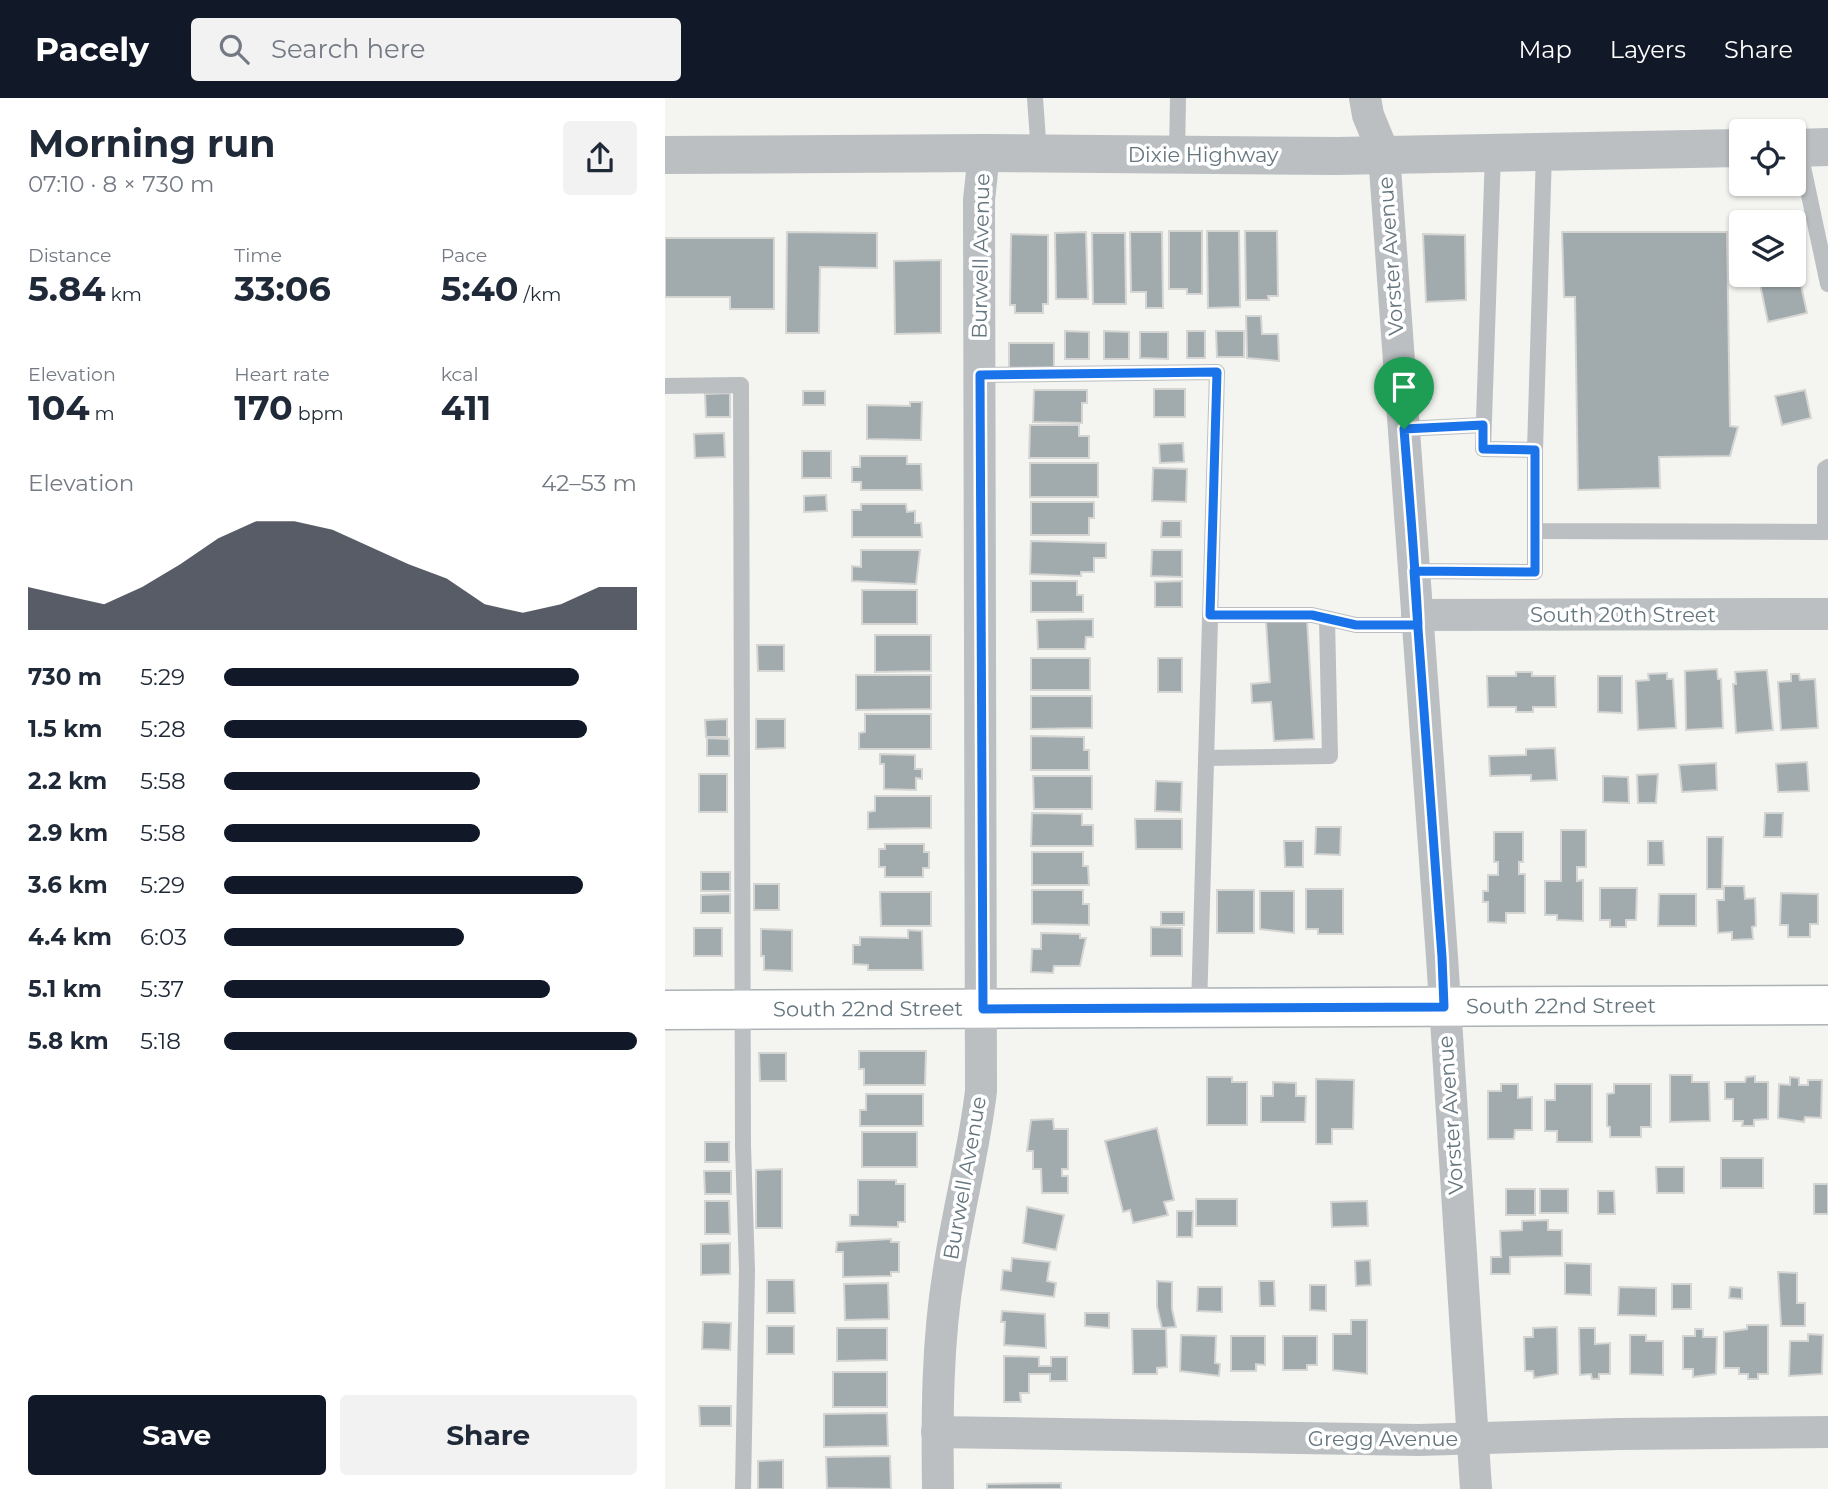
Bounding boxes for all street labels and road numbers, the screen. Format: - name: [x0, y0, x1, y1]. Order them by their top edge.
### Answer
- street label: Dixie Highway: [1128, 142, 1279, 167]
- street label: Burwell Avenue: [967, 173, 994, 339]
- street label: Vorster Avenue: [1372, 176, 1409, 336]
- street label: South 20th Street: [1530, 602, 1716, 627]
- street label: South 22nd Street: [1466, 993, 1656, 1019]
- street label: South 22nd Street: [773, 996, 963, 1022]
- street label: Vorster Avenue: [1432, 1035, 1469, 1195]
- street label: Burwell Avenue: [938, 1094, 991, 1262]
- street label: Gregg Avenue: [1308, 1426, 1458, 1451]

